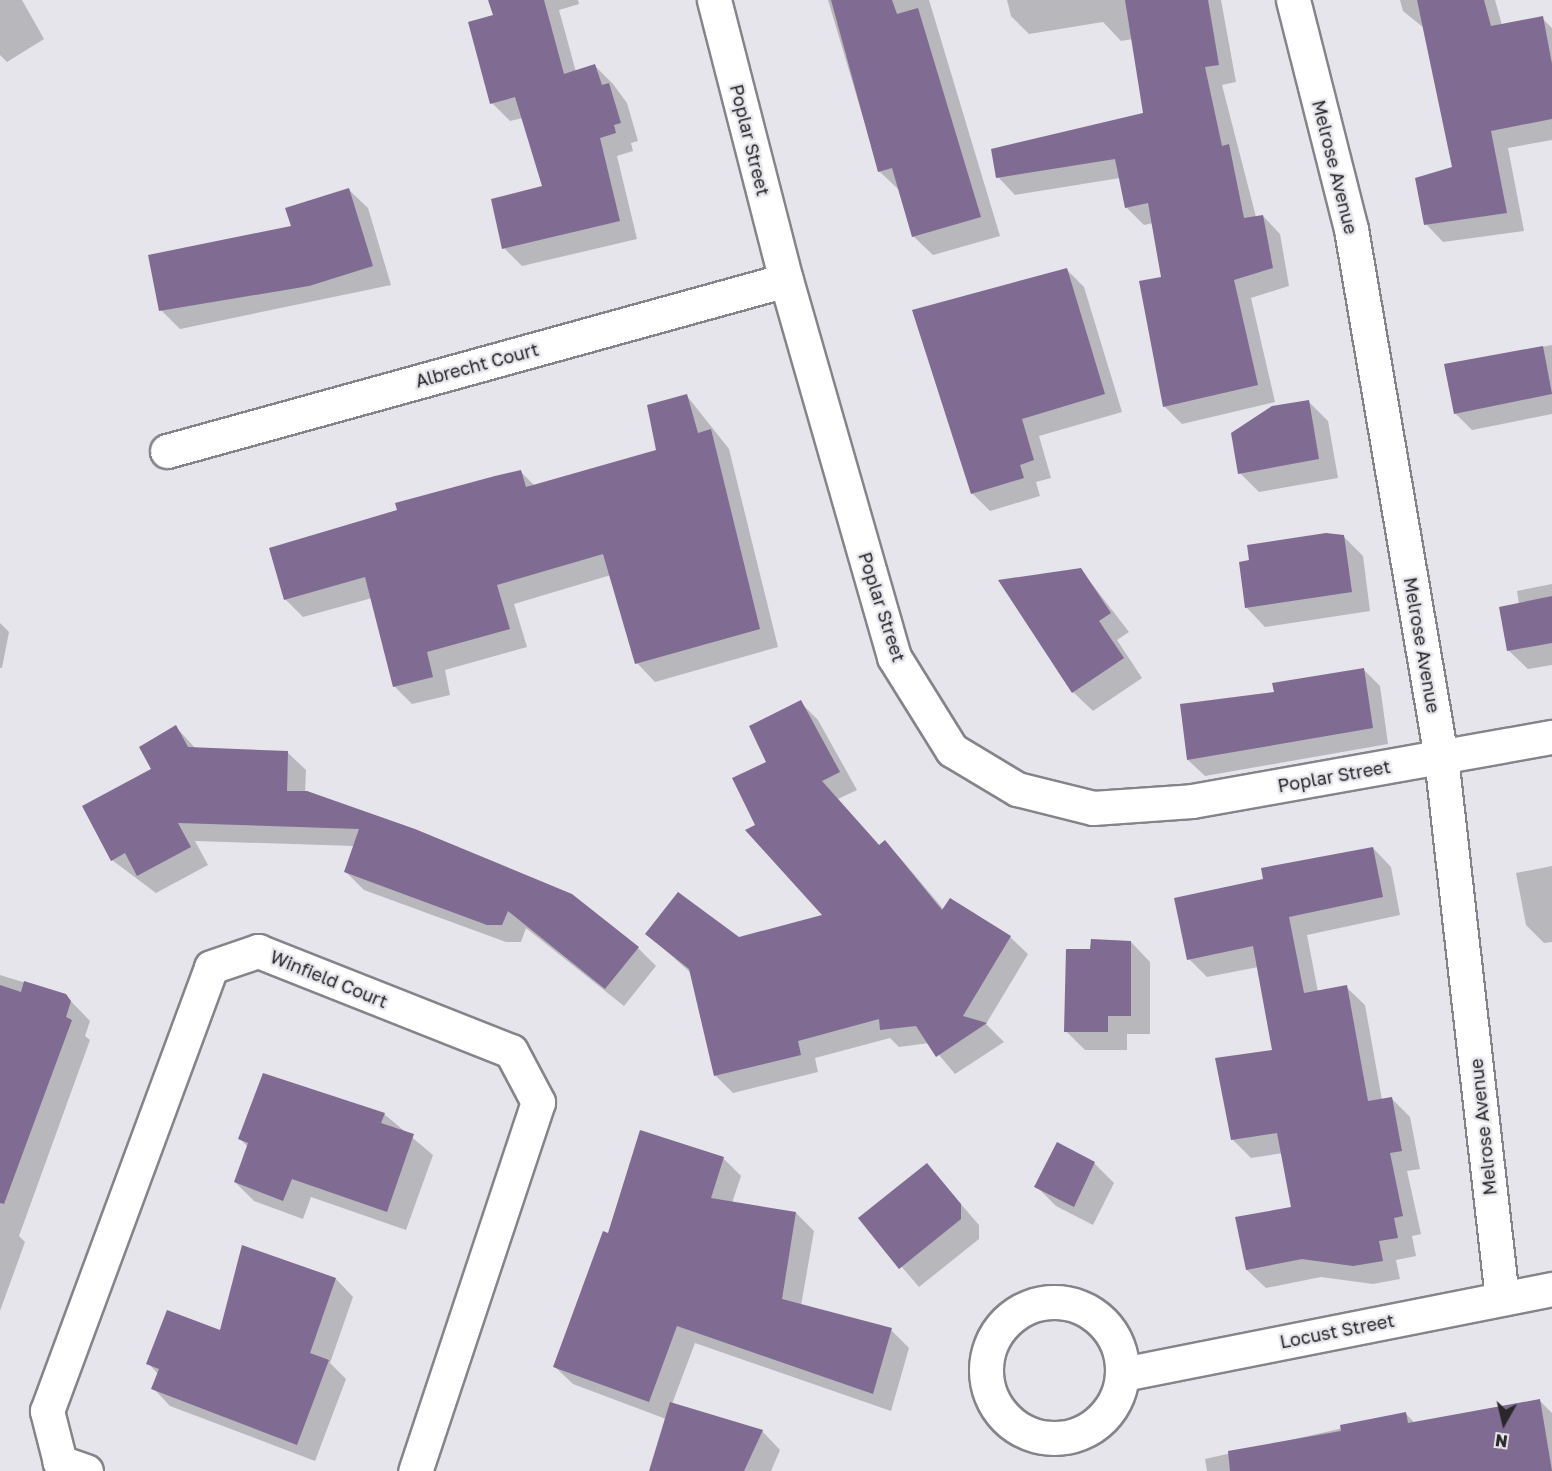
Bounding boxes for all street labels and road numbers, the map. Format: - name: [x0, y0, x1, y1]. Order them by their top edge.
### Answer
- street label: Poplar Street: [726, 82, 774, 198]
- street label: Melrose Avenue: [1308, 98, 1362, 236]
- street label: Albrecht Court: [413, 338, 541, 392]
- street label: Poplar Street: [854, 549, 910, 665]
- street label: Melrose Avenue: [1399, 575, 1445, 715]
- street label: Poplar Street: [1276, 755, 1392, 797]
- street label: Winfield Court: [267, 946, 391, 1012]
- street label: Melrose Avenue: [1465, 1058, 1501, 1196]
- street label: Locust Street: [1278, 1309, 1396, 1353]

